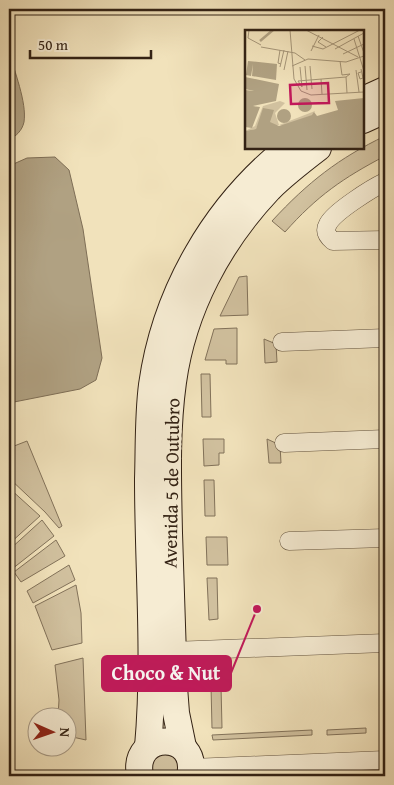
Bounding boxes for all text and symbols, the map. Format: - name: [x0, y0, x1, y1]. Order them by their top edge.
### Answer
- scale bar: [30, 28, 151, 60]
- inset map: [245, 30, 364, 149]
- text: 50 m: [38, 34, 69, 55]
- street label: Avenida 5 de Outubro: [156, 398, 186, 568]
- callout: Choco & Nut: [102, 656, 231, 691]
- text: Choco & Nut: [112, 658, 221, 687]
- north arrow: [28, 708, 78, 758]
- text: N: [55, 727, 75, 738]

